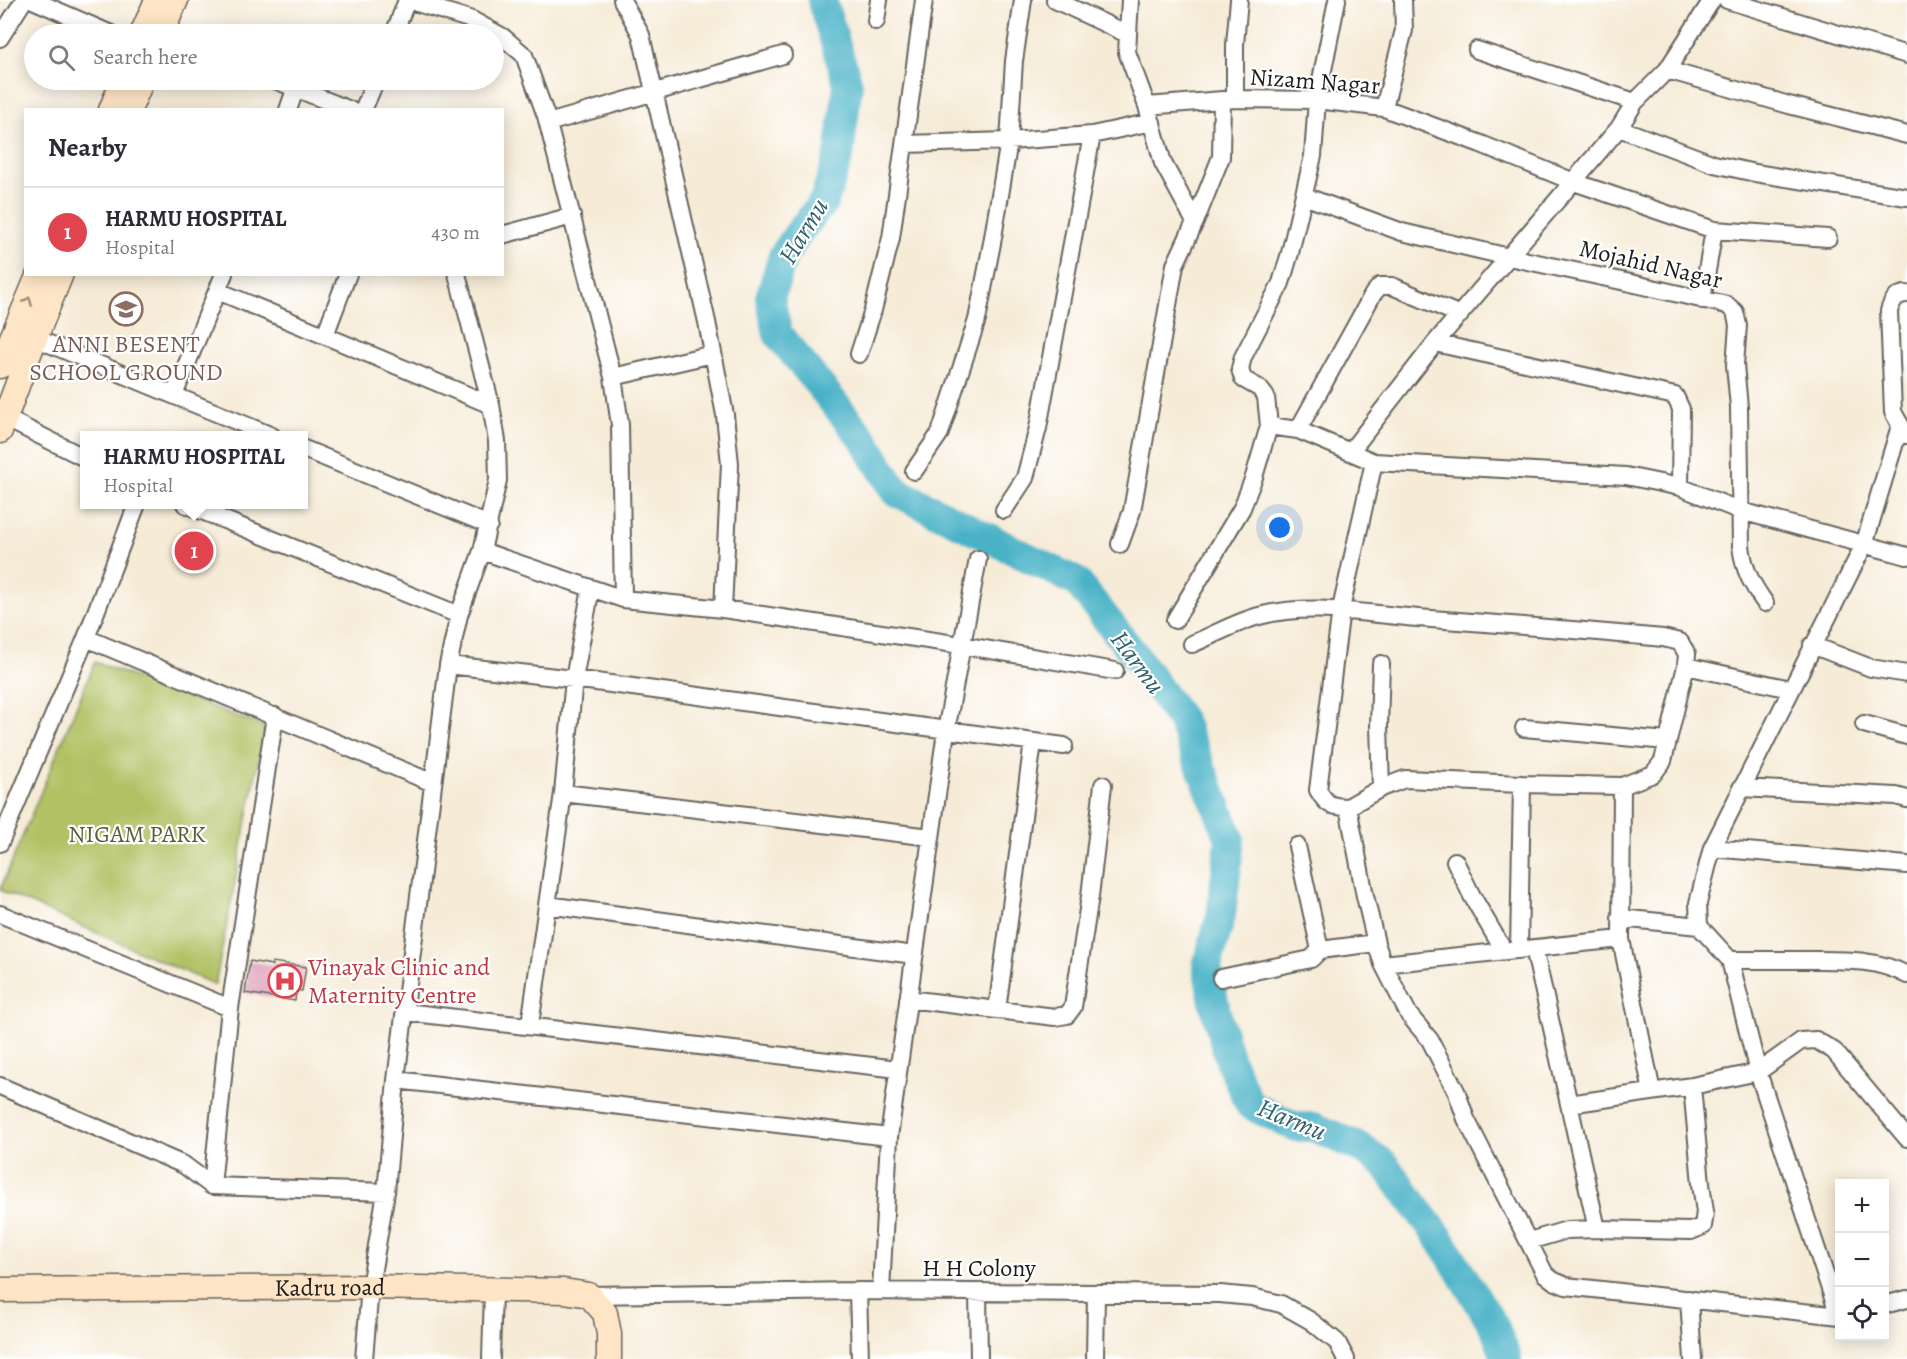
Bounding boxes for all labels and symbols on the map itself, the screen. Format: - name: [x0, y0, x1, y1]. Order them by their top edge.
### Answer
- street label: Nizam Nagar: [1249, 60, 1381, 102]
- water label: Harmu: [770, 192, 837, 271]
- street label: Mojahid Nagar: [1576, 232, 1726, 296]
- school or university icon: ANNI BESENT SCHOOL GROUND: [108, 291, 144, 327]
- one-way arrow: [21, 296, 33, 307]
- place label: ANNI BESENT SCHOOL GROUND: [29, 328, 223, 388]
- your location: [1265, 513, 1294, 542]
- pin: 1: [174, 528, 214, 574]
- water label: Harmu: [1102, 623, 1173, 701]
- park label: NIGAM PARK: [68, 818, 206, 850]
- place label: Vinayak Clinic and Maternity Centre: [307, 951, 490, 1011]
- hospital icon: Vinayak Clinic and Maternity Centre: [267, 963, 303, 999]
- water label: Harmu: [1252, 1090, 1332, 1149]
- street label: H H Colony: [922, 1252, 1036, 1284]
- street label: Kadru road: [274, 1271, 386, 1304]

